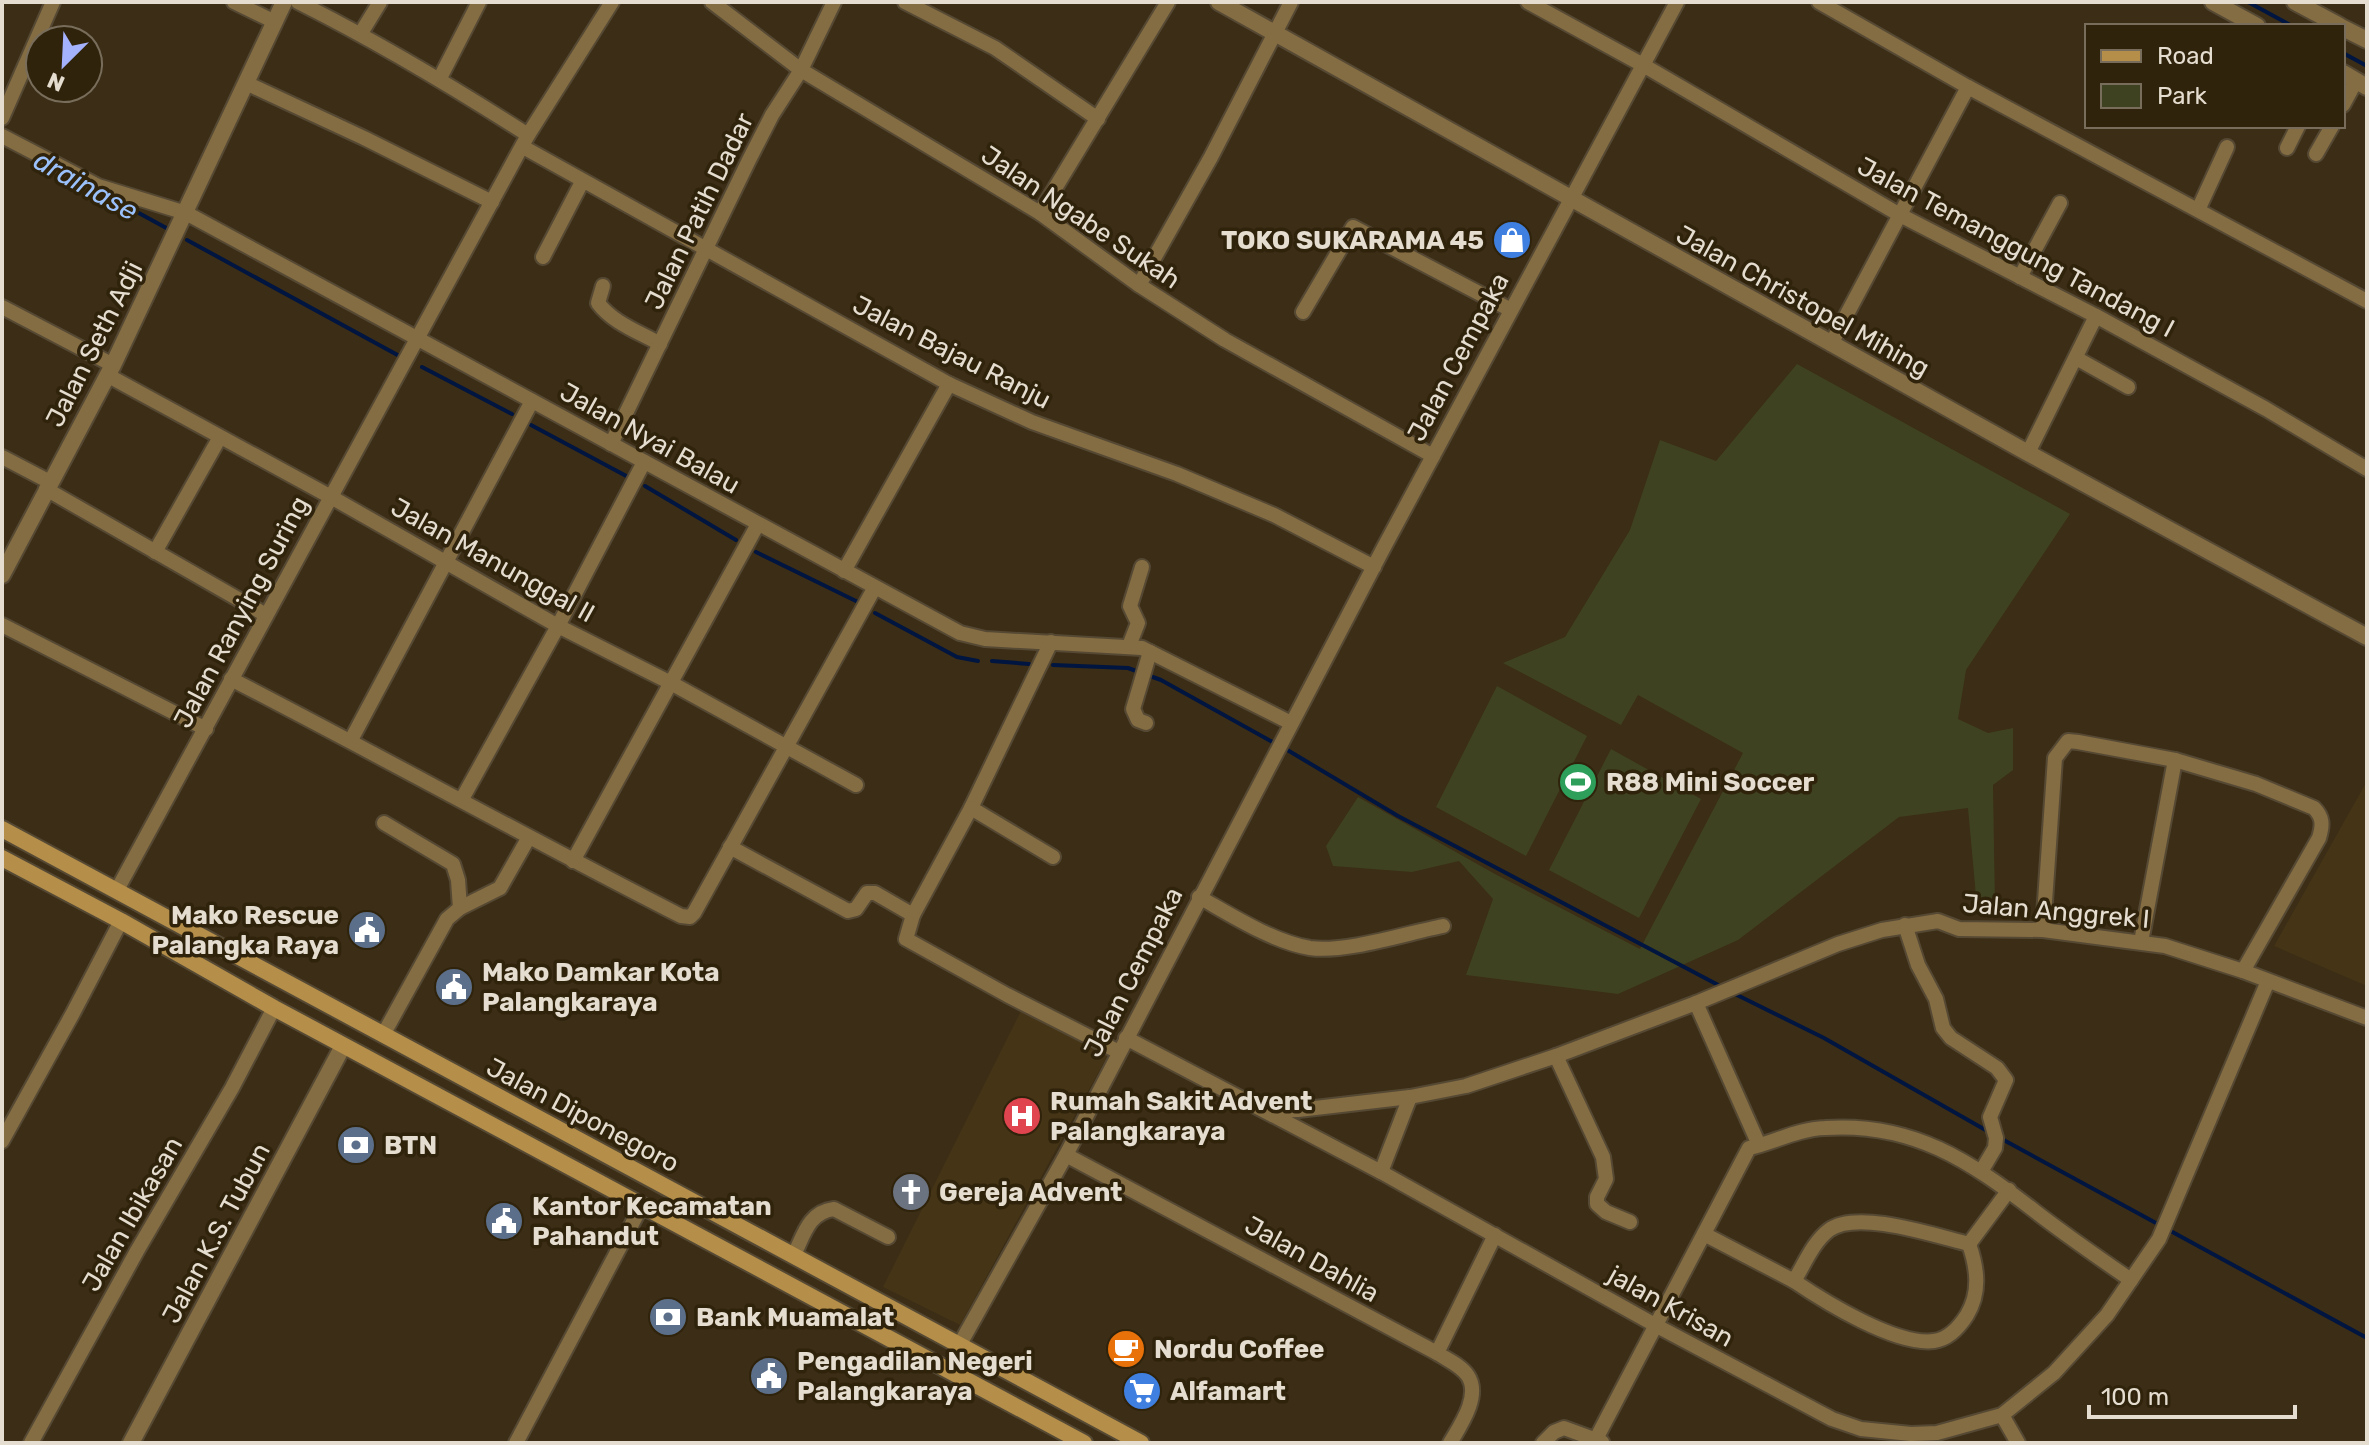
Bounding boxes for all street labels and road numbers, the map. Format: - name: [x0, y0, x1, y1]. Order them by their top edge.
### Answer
- street label: Jalan Patih Dadar: [638, 108, 761, 315]
- street label: Jalan Ngabe Sukah: [975, 139, 1186, 295]
- street label: Jalan Temanggung Tandang I: [1852, 151, 2179, 344]
- street label: Jalan Christopel Mihing: [1671, 219, 1935, 384]
- street label: Jalan Seth Adji: [39, 256, 149, 432]
- street label: Jalan Cempaka: [1401, 268, 1516, 447]
- street label: Jalan Bajau Ranju: [848, 289, 1056, 416]
- street label: Jalan Nyai Balau: [555, 376, 745, 501]
- street label: Jalan Ranying Suring: [167, 491, 316, 733]
- street label: Jalan Manunggal II: [386, 492, 600, 629]
- street label: Jalan Cempaka: [1077, 882, 1189, 1062]
- street label: Jalan Anggrek I: [1961, 888, 2151, 935]
- street label: Jalan Diponegoro: [481, 1052, 684, 1179]
- street label: Jalan Ibikasan: [76, 1131, 189, 1297]
- street label: Jalan K.S. Tubun: [156, 1138, 277, 1329]
- street label: Jalan Dahlia: [1239, 1210, 1384, 1309]
- street label: jalan Krisan: [1602, 1259, 1739, 1354]

